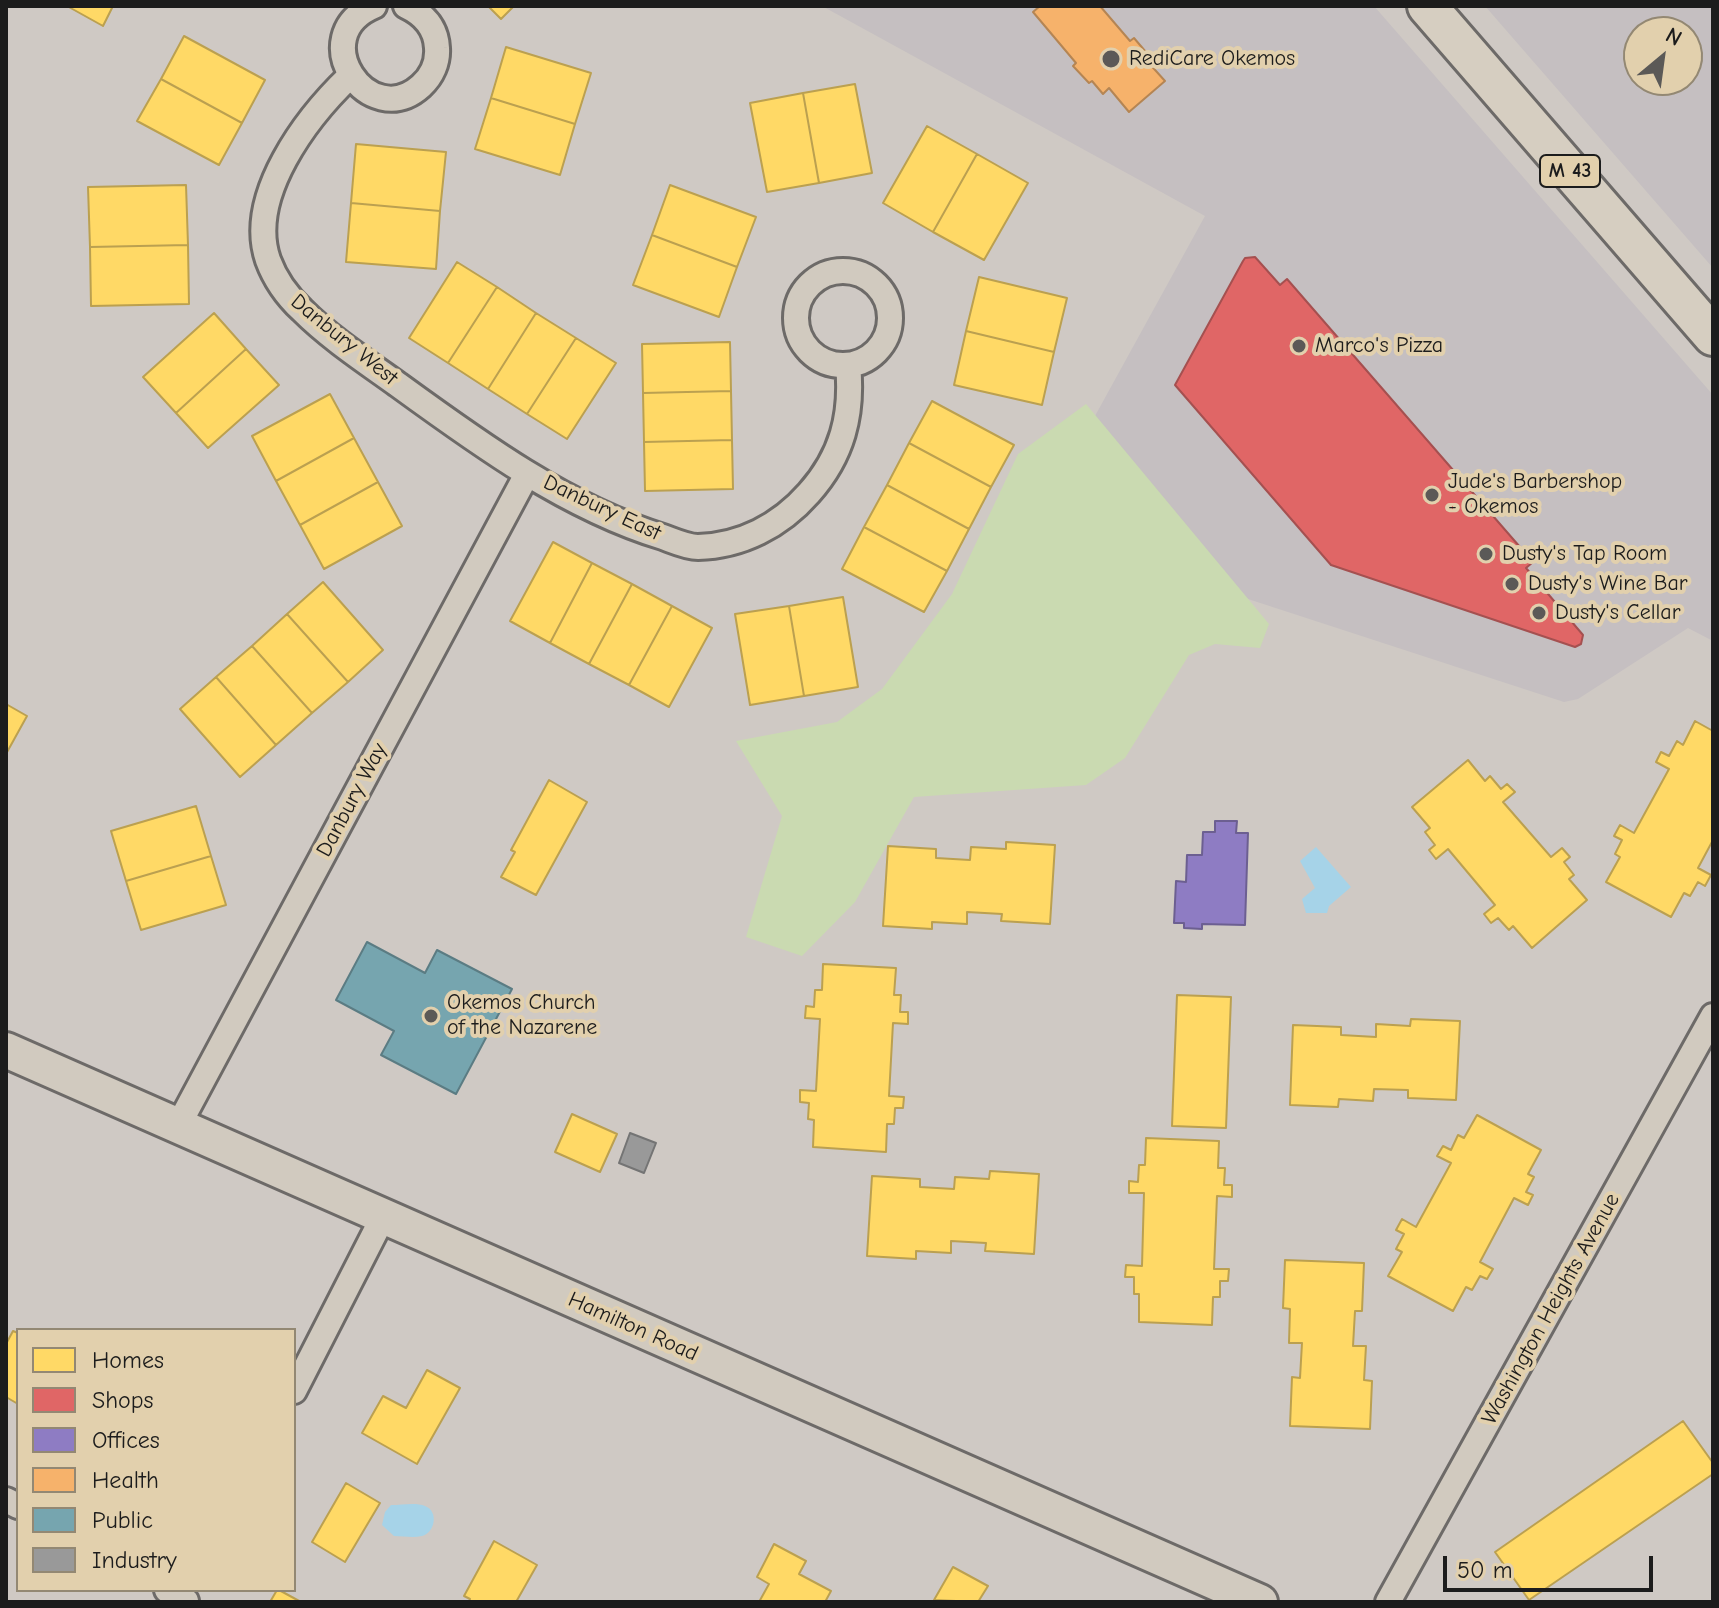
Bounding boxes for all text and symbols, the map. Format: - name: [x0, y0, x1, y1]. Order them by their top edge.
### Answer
- north arrow: [1623, 16, 1703, 96]
- text: N: [1661, 22, 1686, 52]
- place label: RediCare Okemos: [1129, 46, 1295, 72]
- marker: RediCare Okemos: [1100, 48, 1122, 70]
- road number: M 43: [1540, 155, 1600, 187]
- street label: Danbury West: [285, 289, 403, 391]
- place label: Marco's Pizza: [1315, 333, 1443, 359]
- marker: Marco's Pizza: [1290, 337, 1308, 355]
- street label: Danbury East: [539, 469, 665, 547]
- place label: Jude's Barbershop - Okemos: [1448, 469, 1622, 520]
- marker: Jude's Barbershop - Okemos: [1423, 486, 1441, 504]
- place label: Dusty's Tap Room: [1502, 541, 1667, 567]
- marker: Dusty's Tap Room: [1477, 545, 1495, 563]
- place label: Dusty's Wine Bar: [1528, 571, 1687, 597]
- marker: Dusty's Wine Bar: [1503, 575, 1521, 593]
- place label: Dusty's Cellar: [1555, 600, 1680, 626]
- marker: Dusty's Cellar: [1530, 604, 1548, 622]
- street label: Danbury Way: [311, 739, 393, 861]
- place label: Okemos Church of the Nazarene: [447, 990, 597, 1042]
- marker: Okemos Church of the Nazarene: [422, 1007, 440, 1025]
- street label: Washington Heights Avenue: [1476, 1189, 1626, 1429]
- street label: Hamilton Road: [564, 1287, 702, 1367]
- legend: [16, 1328, 296, 1592]
- text: Homes: [92, 1346, 164, 1374]
- text: Shops: [92, 1386, 153, 1414]
- text: Offices: [92, 1426, 160, 1454]
- text: Health: [92, 1466, 159, 1494]
- text: Public: [92, 1506, 153, 1534]
- scale bar: [1447, 1540, 1657, 1590]
- text: Industry: [92, 1546, 177, 1574]
- text: 50 m: [1457, 1556, 1513, 1584]

